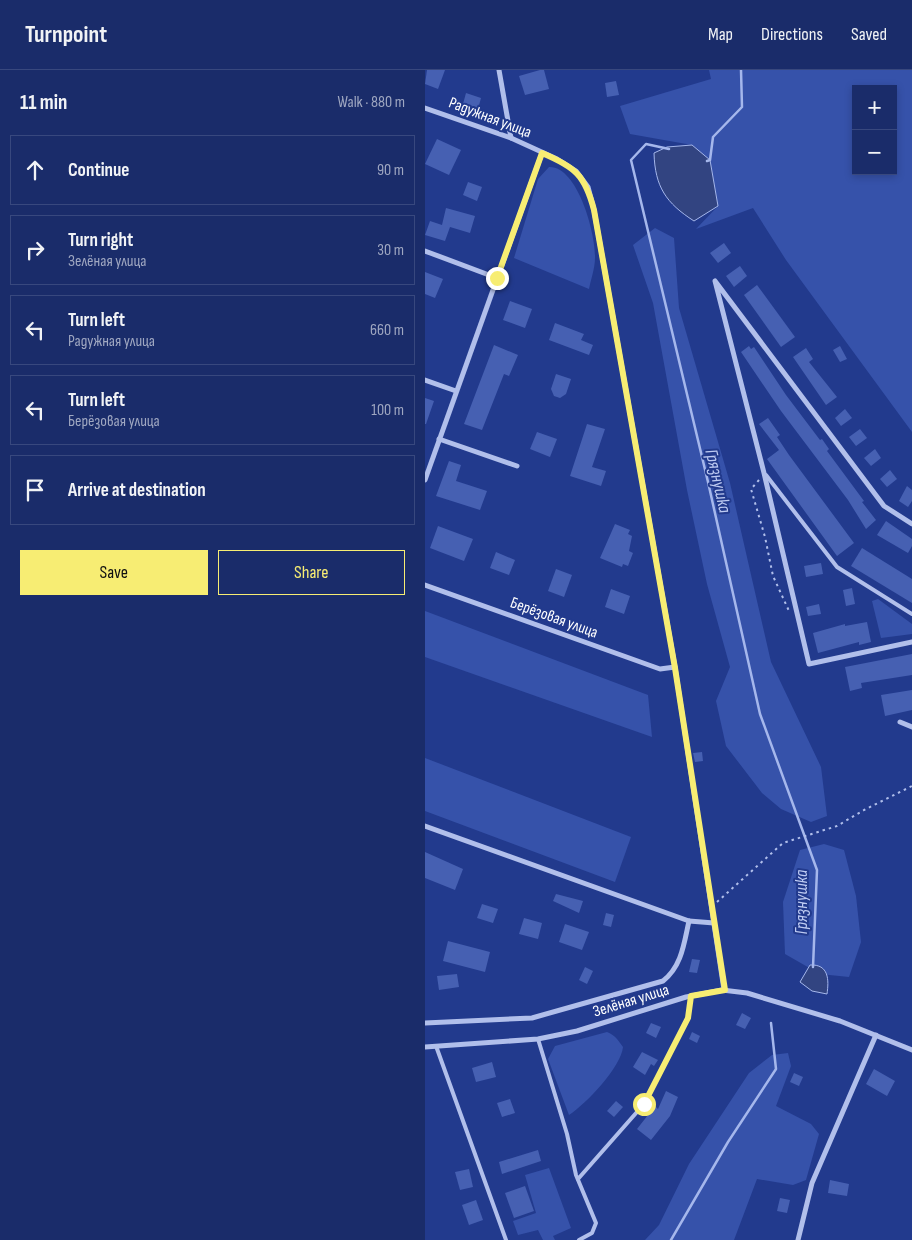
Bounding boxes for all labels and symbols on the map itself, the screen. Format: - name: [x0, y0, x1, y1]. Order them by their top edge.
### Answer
- street label: Радужная улица: [446, 94, 534, 142]
- route end: [486, 267, 509, 290]
- water label: Грязнушка: [700, 447, 736, 516]
- street label: Берёзовая улица: [508, 593, 600, 643]
- water label: Грязнушка: [791, 869, 812, 934]
- street label: Зелёная улица: [591, 980, 671, 1022]
- route start: [633, 1093, 656, 1116]

